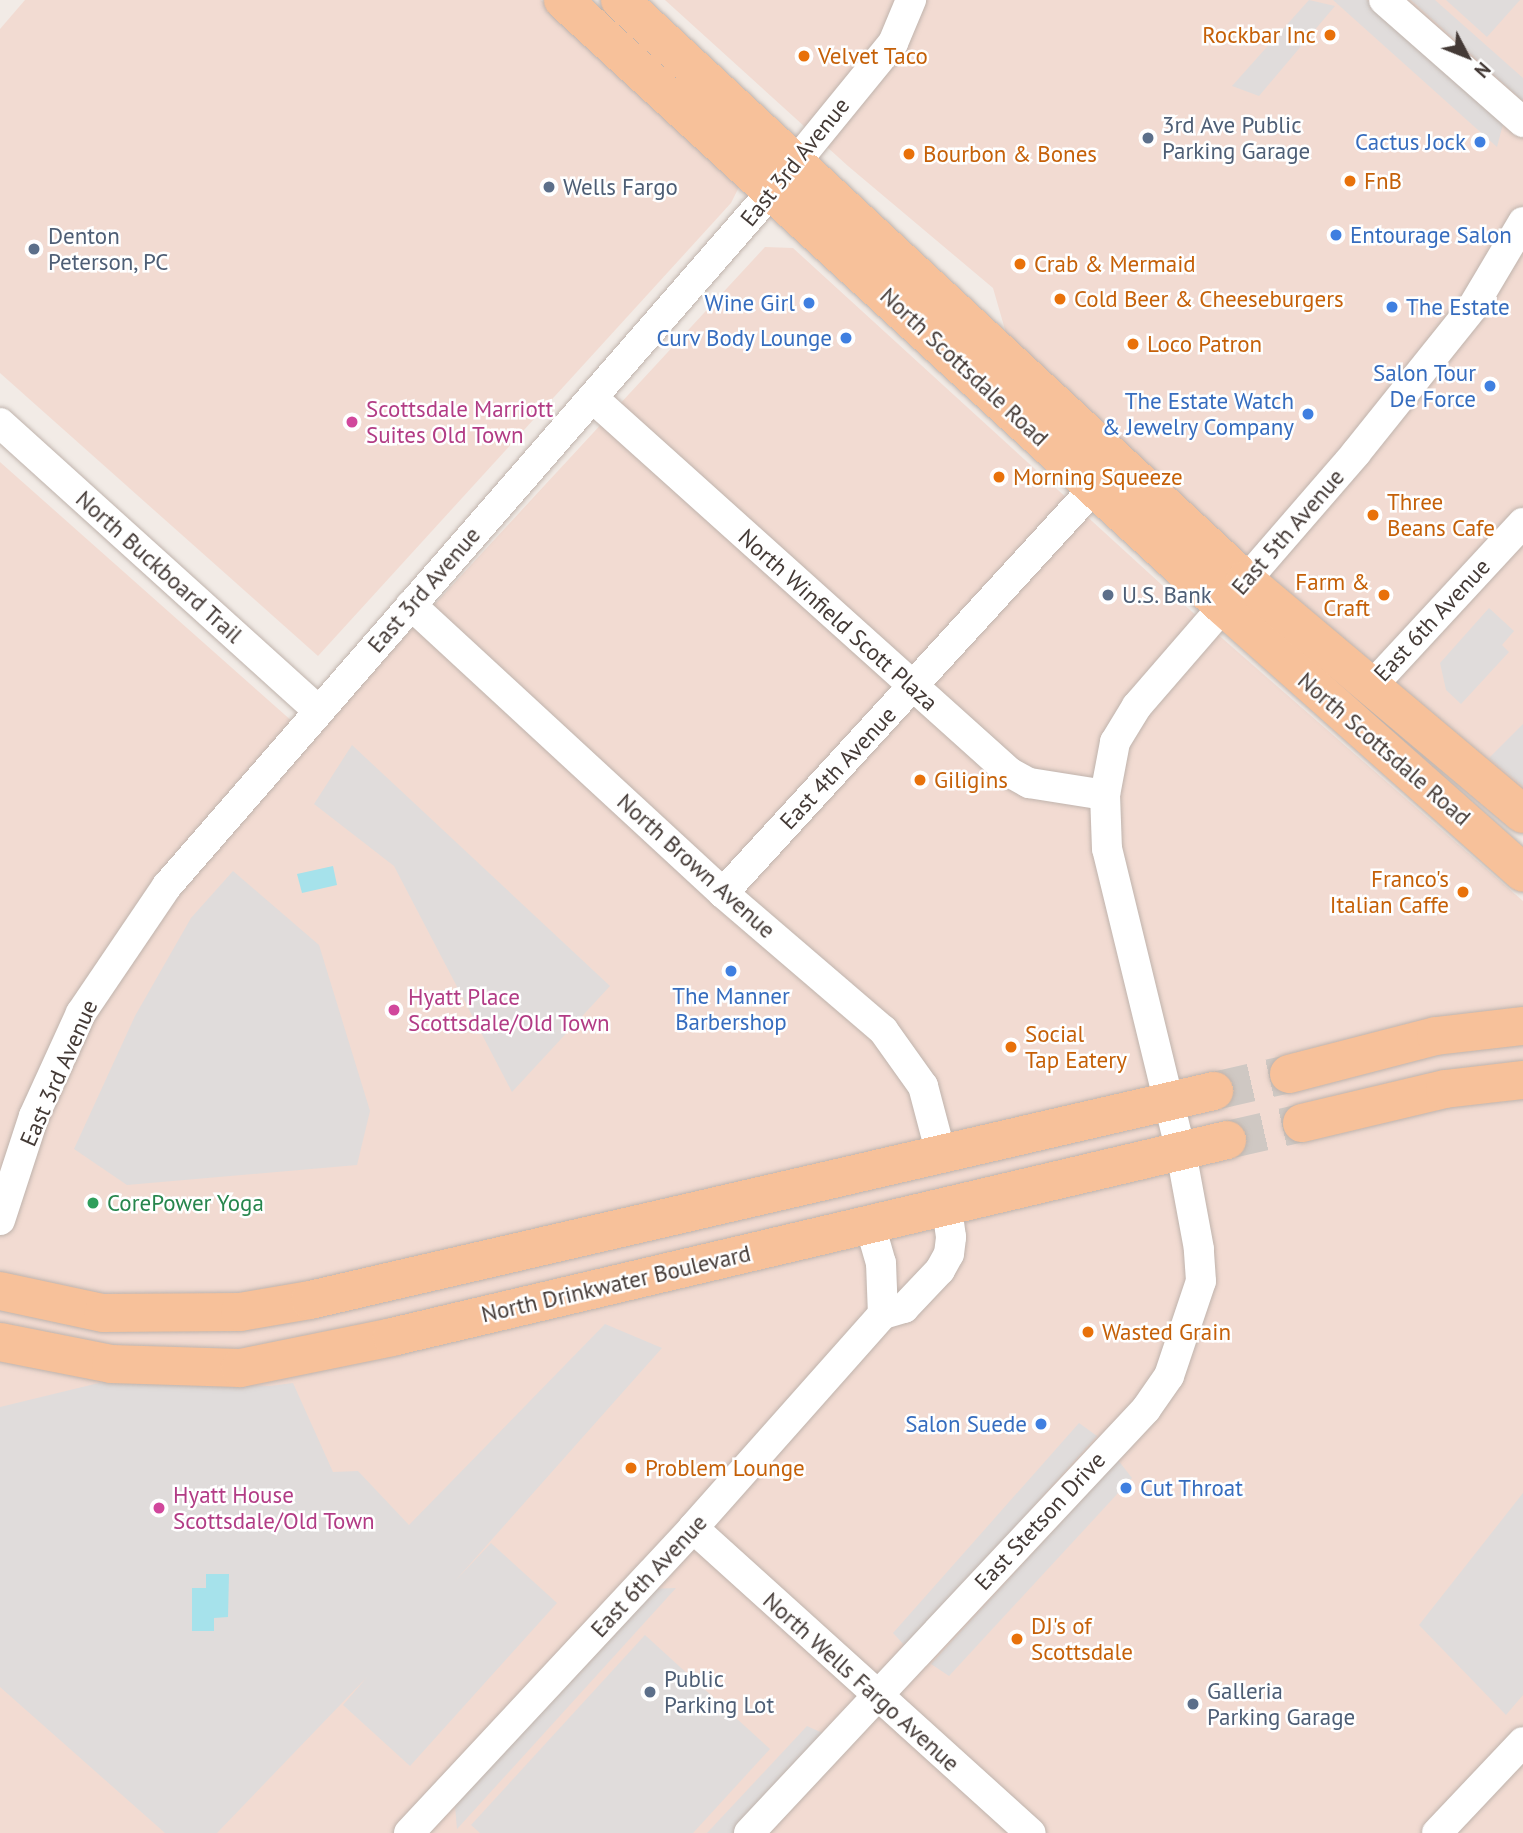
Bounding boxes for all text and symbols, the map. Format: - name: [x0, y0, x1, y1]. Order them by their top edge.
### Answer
- place label: Rockbar Inc: [1202, 21, 1316, 49]
- north arrow: [1432, 21, 1502, 91]
- marker: Rockbar Inc: [1322, 27, 1338, 43]
- place label: Velvet Taco: [818, 42, 929, 70]
- marker: Velvet Taco: [796, 48, 812, 64]
- text: N: [1470, 57, 1496, 83]
- street label: East 3rd Avenue: [735, 92, 855, 232]
- place label: 3rd Ave Public Parking Garage: [1162, 111, 1310, 165]
- place label: Cactus Jock: [1355, 128, 1466, 156]
- marker: 3rd Ave Public Parking Garage: [1140, 130, 1156, 146]
- marker: Cactus Jock: [1472, 134, 1488, 150]
- place label: Bourbon & Bones: [923, 140, 1097, 168]
- marker: Bourbon & Bones: [901, 146, 917, 162]
- place label: FnB: [1364, 167, 1402, 195]
- place label: Wells Fargo: [563, 173, 678, 201]
- marker: FnB: [1342, 173, 1358, 189]
- marker: Wells Fargo: [541, 179, 557, 195]
- place label: Entourage Salon: [1350, 221, 1512, 249]
- place label: Denton Peterson, PC: [48, 222, 170, 276]
- marker: Entourage Salon: [1328, 227, 1344, 243]
- marker: Denton Peterson, PC: [26, 241, 42, 257]
- place label: Crab & Mermaid: [1034, 250, 1196, 278]
- marker: Crab & Mermaid: [1012, 256, 1028, 272]
- street label: North Scottsdale Road: [874, 282, 1054, 452]
- place label: Cold Beer & Cheeseburgers: [1074, 285, 1344, 313]
- place label: Wine Girl: [705, 289, 795, 317]
- marker: Cold Beer & Cheeseburgers: [1052, 291, 1068, 307]
- place label: The Estate: [1406, 293, 1510, 321]
- marker: Wine Girl: [801, 295, 817, 311]
- marker: The Estate: [1384, 299, 1400, 315]
- place label: Curv Body Lounge: [655, 324, 832, 352]
- marker: Curv Body Lounge: [838, 330, 854, 346]
- place label: Loco Patron: [1147, 330, 1262, 358]
- marker: Loco Patron: [1125, 336, 1141, 352]
- place label: Salon Tour De Force: [1372, 359, 1476, 413]
- marker: Salon Tour De Force: [1482, 378, 1498, 394]
- place label: The Estate Watch & Jewelry Company: [1101, 387, 1294, 441]
- place label: Scottsdale Marriott Suites Old Town: [366, 395, 553, 449]
- marker: The Estate Watch & Jewelry Company: [1300, 406, 1316, 422]
- marker: Scottsdale Marriott Suites Old Town: [344, 414, 360, 430]
- place label: Morning Squeeze: [1013, 463, 1183, 491]
- street label: East 5th Avenue: [1226, 463, 1350, 601]
- marker: Morning Squeeze: [991, 469, 1007, 485]
- street label: North Buckboard Trail: [70, 485, 248, 649]
- place label: Three Beans Cafe: [1387, 488, 1495, 542]
- marker: Three Beans Cafe: [1365, 507, 1381, 523]
- street label: East 3rd Avenue: [362, 521, 486, 659]
- street label: North Winfield Scott Plaza: [733, 523, 943, 717]
- street label: East 6th Avenue: [1368, 553, 1496, 687]
- place label: Farm & Craft: [1295, 568, 1370, 622]
- place label: U.S. Bank: [1122, 581, 1214, 609]
- marker: U.S. Bank: [1100, 587, 1116, 603]
- marker: Farm & Craft: [1376, 587, 1392, 603]
- street label: North Scottsdale Road: [1292, 667, 1476, 831]
- street label: East 4th Avenue: [774, 701, 902, 835]
- place label: Giligins: [934, 766, 1008, 794]
- marker: Giligins: [912, 772, 928, 788]
- street label: North Brown Avenue: [611, 788, 781, 944]
- place label: Franco's Italian Caffe: [1330, 865, 1449, 919]
- marker: Franco's Italian Caffe: [1455, 884, 1471, 900]
- marker: The Manner Barbershop: [723, 963, 739, 979]
- place label: The Manner Barbershop: [672, 982, 790, 1036]
- place label: Hyatt Place Scottsdale/Old Town: [408, 983, 610, 1037]
- street label: East 3rd Avenue: [14, 995, 104, 1151]
- marker: Hyatt Place Scottsdale/Old Town: [386, 1002, 402, 1018]
- place label: Social Tap Eatery: [1025, 1020, 1127, 1074]
- marker: Social Tap Eatery: [1003, 1039, 1019, 1055]
- place label: CorePower Yoga: [107, 1189, 265, 1217]
- marker: CorePower Yoga: [85, 1195, 101, 1211]
- street label: North Drinkwater Boulevard: [479, 1240, 753, 1328]
- place label: Wasted Grain: [1102, 1318, 1231, 1346]
- marker: Wasted Grain: [1080, 1324, 1096, 1340]
- place label: Salon Suede: [905, 1410, 1027, 1438]
- marker: Salon Suede: [1033, 1416, 1049, 1432]
- street label: East Stetson Drive: [969, 1446, 1111, 1596]
- place label: Problem Lounge: [645, 1454, 805, 1482]
- marker: Problem Lounge: [623, 1460, 639, 1476]
- place label: Cut Throat: [1140, 1474, 1244, 1502]
- marker: Cut Throat: [1118, 1480, 1134, 1496]
- place label: Hyatt House Scottsdale/Old Town: [173, 1481, 375, 1535]
- marker: Hyatt House Scottsdale/Old Town: [151, 1500, 167, 1516]
- street label: East 6th Avenue: [585, 1509, 713, 1643]
- street label: North Wells Fargo Avenue: [757, 1586, 965, 1778]
- place label: DJ's of Scottsdale: [1031, 1612, 1133, 1666]
- marker: DJ's of Scottsdale: [1009, 1631, 1025, 1647]
- place label: Public Parking Lot: [664, 1665, 774, 1719]
- place label: Galleria Parking Garage: [1207, 1677, 1355, 1731]
- marker: Public Parking Lot: [642, 1684, 658, 1700]
- marker: Galleria Parking Garage: [1185, 1696, 1201, 1712]

